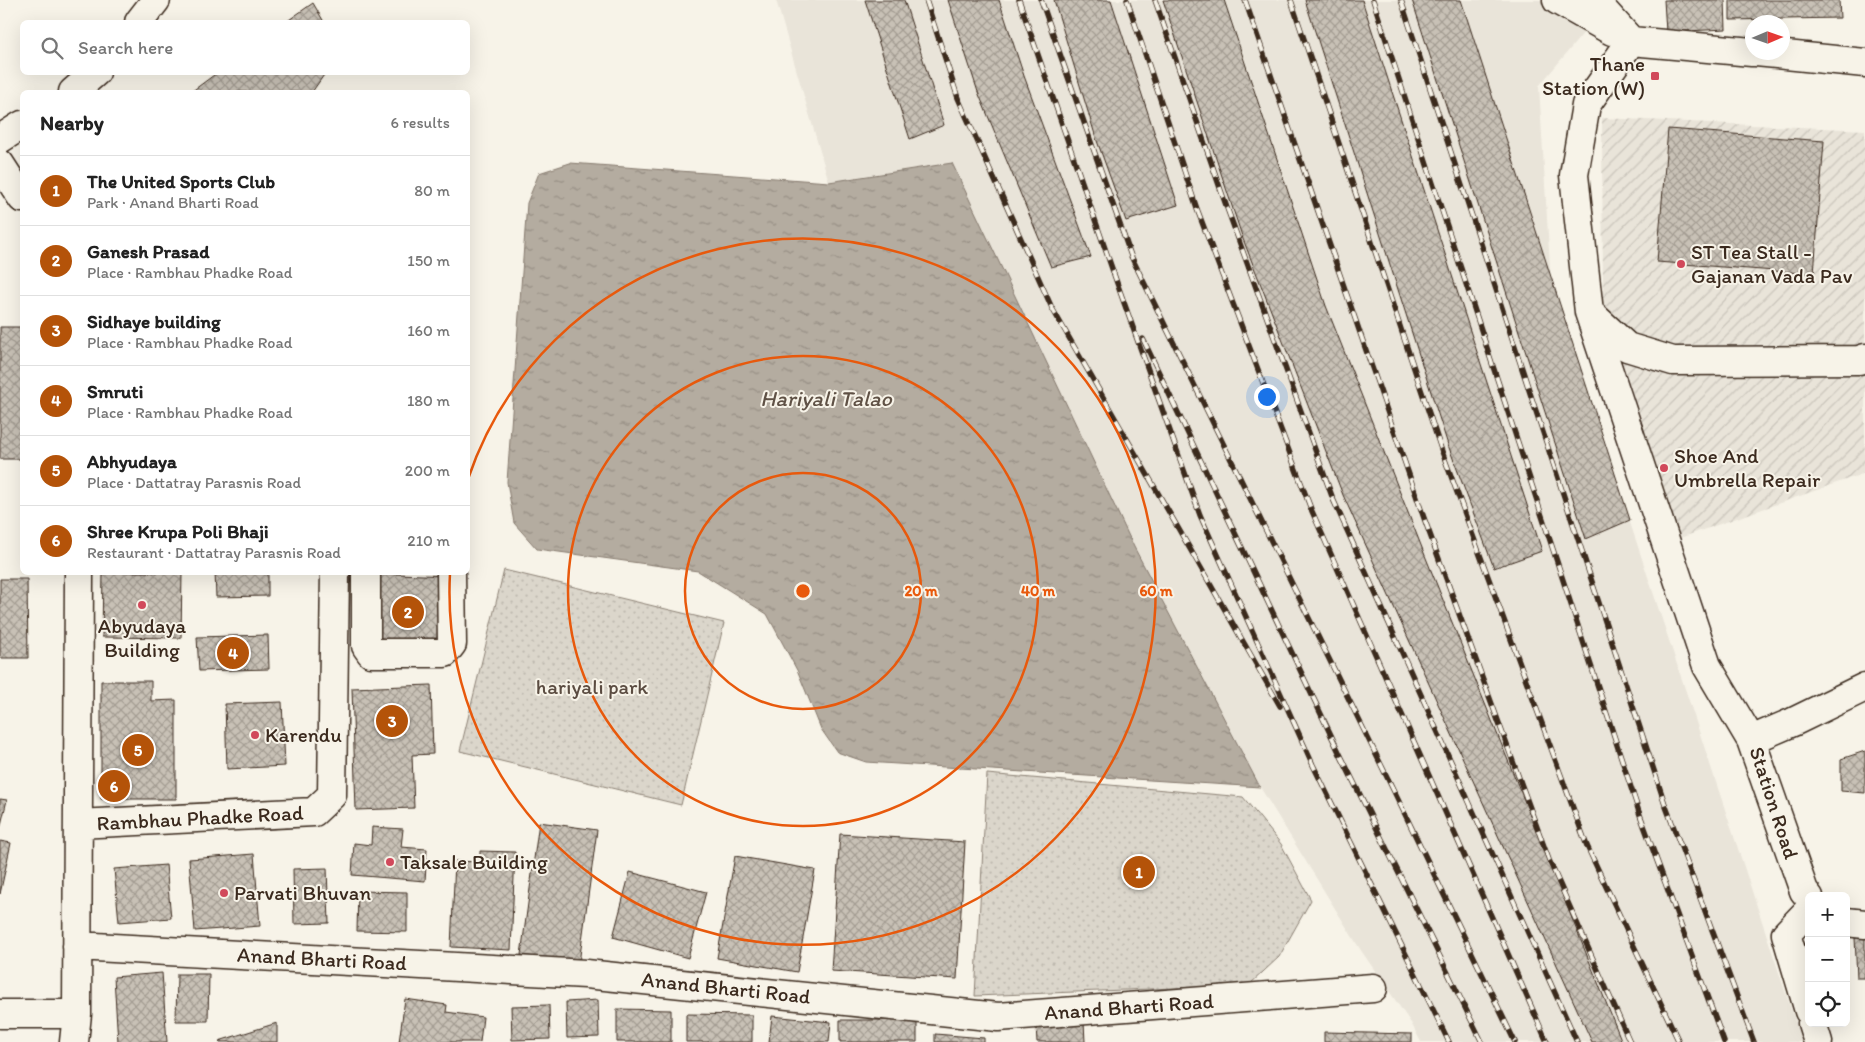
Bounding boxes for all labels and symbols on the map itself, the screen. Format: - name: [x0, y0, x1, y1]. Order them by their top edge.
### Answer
- north arrow: [1745, 15, 1790, 60]
- place label: Thane Station (W): [1542, 51, 1645, 100]
- marker: Thane Station (W): [1649, 70, 1661, 82]
- place label: ST Tea Stall - Gajanan Vada Pav: [1691, 239, 1853, 288]
- marker: ST Tea Stall - Gajanan Vada Pav: [1675, 258, 1687, 270]
- your location: [1254, 384, 1280, 410]
- water label: Hariyali Talao: [760, 385, 893, 412]
- place label: Shoe And Umbrella Repair: [1674, 443, 1821, 492]
- marker: Shoe And Umbrella Repair: [1658, 462, 1670, 474]
- centre of rings: [794, 582, 812, 600]
- text: 20 m: [904, 582, 938, 600]
- text: 40 m: [1021, 582, 1056, 600]
- text: 60 m: [1139, 582, 1173, 600]
- pin: 2: [392, 593, 424, 631]
- marker: Abyudaya Building: [136, 599, 148, 611]
- place label: Abyudaya Building: [98, 613, 186, 662]
- pin: 4: [217, 634, 249, 672]
- park label: hariyali park: [536, 674, 648, 699]
- pin: 3: [376, 702, 408, 740]
- place label: Karendu: [265, 722, 342, 747]
- marker: Karendu: [249, 729, 261, 741]
- pin: 5: [122, 731, 154, 769]
- street label: Station Road: [1745, 744, 1804, 862]
- pin: 6: [98, 767, 130, 805]
- street label: Rambhau Phadke Road: [96, 800, 304, 835]
- place label: Taksale Building: [400, 849, 548, 874]
- pin: 1: [1123, 853, 1155, 891]
- marker: Taksale Building: [384, 856, 396, 868]
- place label: Parvati Bhuvan: [234, 880, 371, 905]
- marker: Parvati Bhuvan: [218, 887, 230, 899]
- street label: Anand Bharti Road: [237, 942, 408, 975]
- street label: Anand Bharti Road: [640, 966, 812, 1009]
- street label: Anand Bharti Road: [1043, 988, 1215, 1025]

